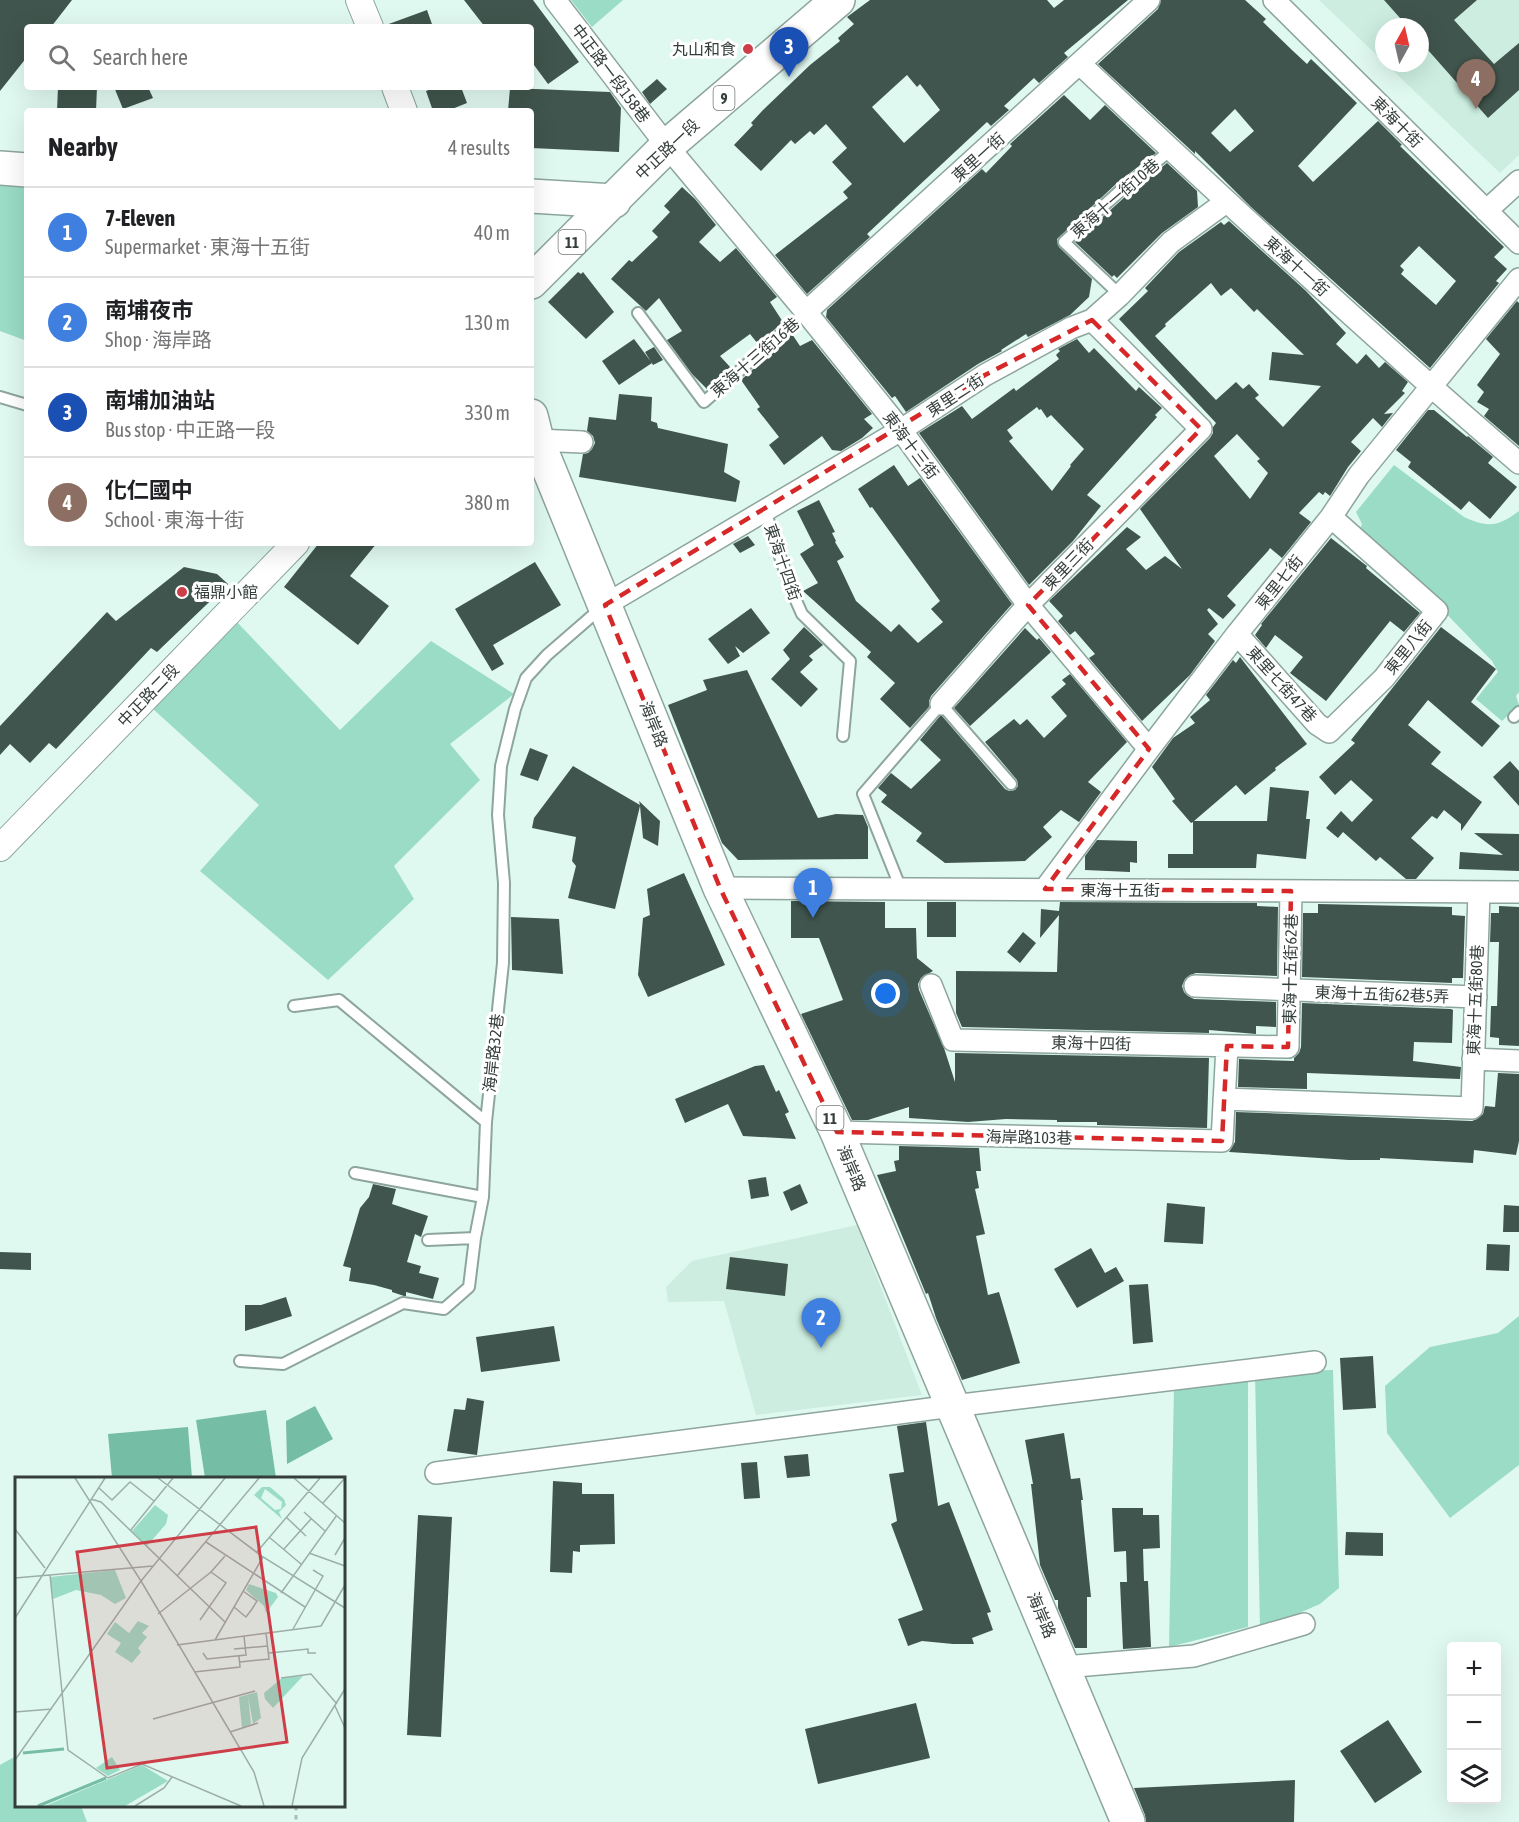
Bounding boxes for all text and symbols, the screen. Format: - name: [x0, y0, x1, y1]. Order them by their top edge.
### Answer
- north arrow: [1375, 18, 1429, 72]
- street label: 中正路一段158巷: [568, 20, 654, 126]
- search box: [24, 24, 534, 90]
- pin: 3: [770, 28, 808, 77]
- place label: 丸山和食: [672, 40, 736, 58]
- icon: search: [45, 41, 78, 74]
- marker: 丸山和食: [741, 42, 755, 56]
- text: Search here: [93, 44, 188, 70]
- pin: 4: [1456, 60, 1496, 109]
- road number: 9: [714, 86, 734, 110]
- street label: 東海十街: [1368, 93, 1426, 151]
- street label: 中正路一段: [632, 115, 702, 183]
- street label: 東里一街: [948, 129, 1008, 185]
- text: Nearby: [48, 132, 118, 162]
- text: 4 results: [448, 136, 510, 159]
- street label: 東海十一街10巷: [1067, 155, 1163, 241]
- text: 7-Eleven: [105, 205, 175, 231]
- text: 1: [63, 221, 72, 244]
- text: 40 m: [474, 221, 510, 244]
- road number: 11: [558, 230, 586, 254]
- street label: 東海十一街: [1261, 233, 1333, 299]
- text: Supermarket · 東海十五街: [105, 235, 310, 258]
- text: 南埔夜市: [105, 297, 193, 323]
- text: 2: [63, 311, 72, 334]
- text: 130 m: [465, 311, 510, 334]
- street label: 東海十三街16巷: [707, 314, 803, 400]
- text: Shop · 海岸路: [105, 328, 212, 351]
- street label: 東里二街: [923, 370, 987, 420]
- text: 南埔加油站: [105, 387, 215, 413]
- text: 3: [63, 401, 72, 424]
- text: 330 m: [465, 401, 510, 424]
- street label: 東海十三街: [880, 408, 942, 482]
- text: Bus stop · 中正路一段: [105, 418, 275, 441]
- text: 化仁國中: [105, 477, 193, 503]
- text: 4: [63, 491, 72, 514]
- text: 380 m: [465, 491, 510, 514]
- text: School · 東海十街: [105, 508, 244, 531]
- street label: 東海十四街: [761, 521, 805, 603]
- street label: 東里三街: [1039, 535, 1097, 593]
- street label: 東里七街: [1252, 551, 1306, 613]
- place label: 福鼎小館: [194, 583, 258, 601]
- marker: 福鼎小館: [175, 585, 189, 599]
- street label: 東里八街: [1381, 616, 1435, 678]
- street label: 東里七街47巷: [1244, 643, 1320, 725]
- street label: 中正路二段: [114, 660, 182, 730]
- street label: 海岸路: [637, 698, 671, 750]
- pin: 1: [794, 868, 832, 918]
- street label: 東海十五街: [1080, 881, 1160, 899]
- street label: 東海十五街62巷: [1280, 913, 1300, 1025]
- street label: 東海十五街80巷: [1464, 944, 1486, 1056]
- your location: [871, 979, 900, 1008]
- street label: 東海十五街62巷5弄: [1314, 983, 1450, 1005]
- street label: 海岸路32巷: [480, 1013, 506, 1093]
- street label: 東海十四街: [1051, 1033, 1131, 1053]
- road number: 11: [816, 1106, 844, 1130]
- street label: 海岸路103巷: [986, 1127, 1072, 1147]
- street label: 海岸路: [834, 1142, 870, 1194]
- pin: 2: [802, 1298, 840, 1348]
- inset map: [15, 1477, 345, 1807]
- street label: 海岸路: [1024, 1589, 1060, 1641]
- map controls: [1447, 1642, 1501, 1804]
- button: +: [1447, 1642, 1501, 1696]
- button: −: [1447, 1696, 1501, 1750]
- button: layers: [1447, 1750, 1501, 1804]

